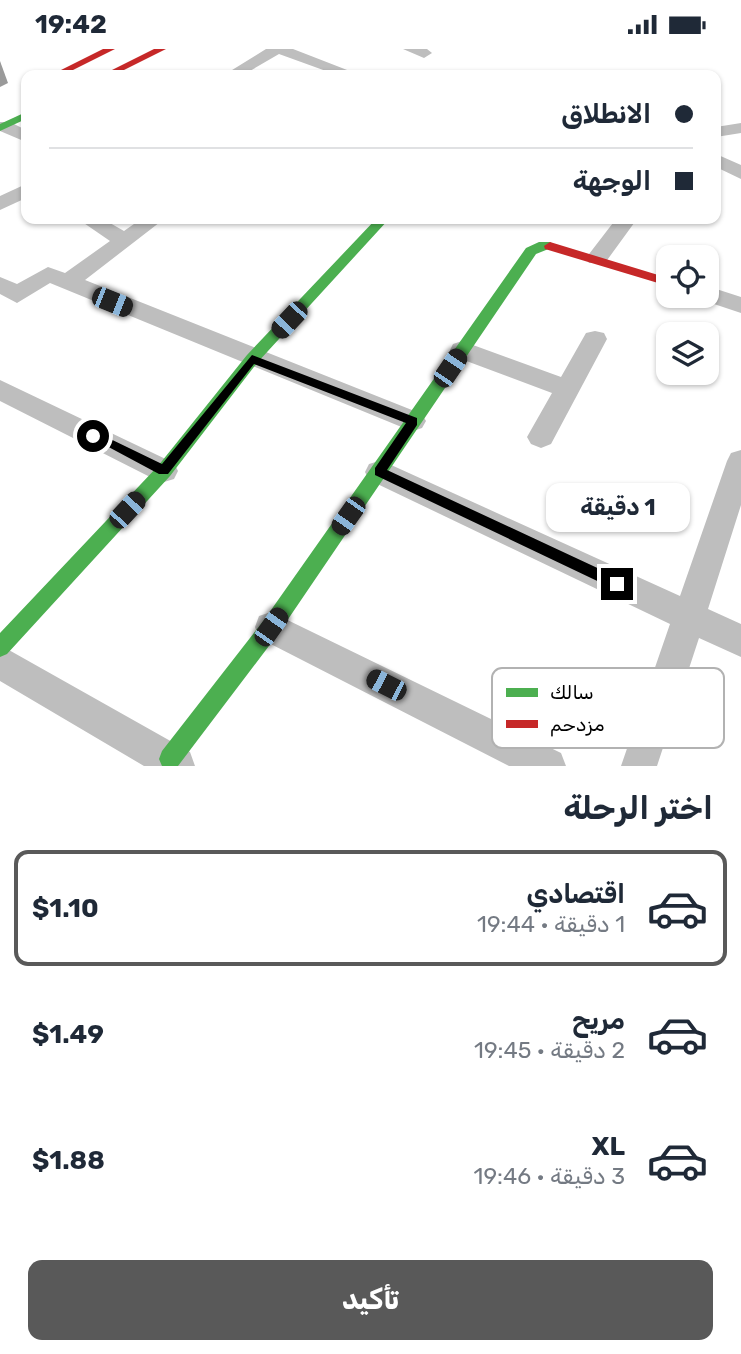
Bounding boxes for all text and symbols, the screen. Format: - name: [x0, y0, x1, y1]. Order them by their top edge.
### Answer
- text: 19:42: [35, 9, 107, 40]
- text: الانطلاق: [561, 99, 651, 130]
- text: الوجهة: [573, 166, 651, 197]
- map controls: [656, 245, 719, 385]
- button: locate: [656, 245, 719, 308]
- car: [89, 284, 136, 320]
- car: [267, 297, 312, 343]
- button: layers: [656, 322, 719, 385]
- car: [430, 345, 471, 391]
- route start: [77, 420, 109, 452]
- callout: 1 دقيقة: [545, 483, 689, 531]
- car: [105, 487, 150, 533]
- car: [328, 493, 369, 539]
- text: 1 دقيقة: [580, 493, 656, 521]
- route end: [601, 568, 633, 600]
- car: [251, 604, 292, 650]
- car: [363, 666, 410, 704]
- legend: [492, 668, 724, 748]
- text: سالك: [550, 681, 594, 704]
- text: مزدحم: [550, 713, 605, 737]
- text: اختر الرحلة: [563, 789, 713, 827]
- icon: car: [646, 877, 709, 940]
- text: اقتصادي: [526, 879, 625, 910]
- text: $1.10: [32, 893, 99, 924]
- text: 1 دقيقة · 19:44: [477, 910, 625, 938]
- icon: car: [646, 1003, 709, 1066]
- text: مريح: [572, 1005, 625, 1036]
- text: $1.49: [32, 1019, 104, 1050]
- text: 2 دقيقة · 19:45: [474, 1036, 625, 1064]
- icon: car: [646, 1129, 709, 1192]
- text: XL: [592, 1131, 625, 1162]
- text: $1.88: [32, 1145, 105, 1176]
- text: 3 دقيقة · 19:46: [474, 1162, 625, 1190]
- button: تأكيد: [28, 1260, 713, 1340]

